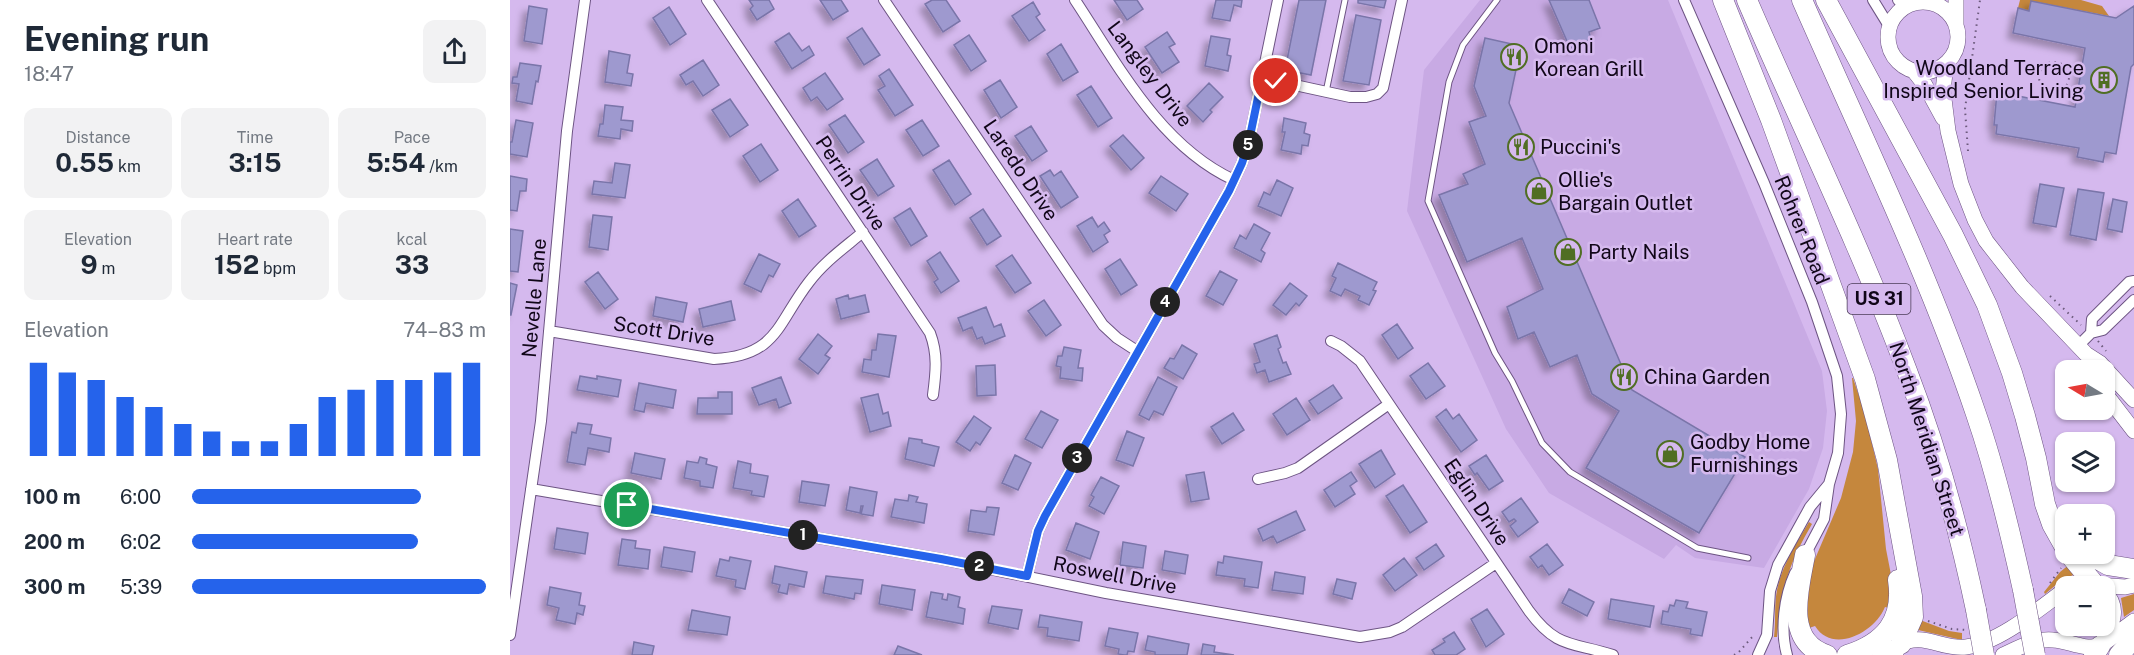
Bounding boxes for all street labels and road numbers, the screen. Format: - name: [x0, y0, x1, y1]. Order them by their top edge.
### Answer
- street label: Langley Drive: [1102, 16, 1198, 132]
- street label: Laredo Drive: [978, 115, 1064, 225]
- street label: Perrin Drive: [811, 131, 891, 235]
- street label: Rohrer Road: [1769, 172, 1835, 288]
- street label: Nevelle Lane: [517, 237, 551, 359]
- road number: US 31: [1848, 284, 1910, 314]
- street label: Scott Drive: [612, 311, 716, 351]
- street label: North Meridian Street: [1884, 339, 1970, 539]
- street label: Eglin Drive: [1439, 454, 1515, 550]
- street label: Roswell Drive: [1051, 551, 1179, 599]

